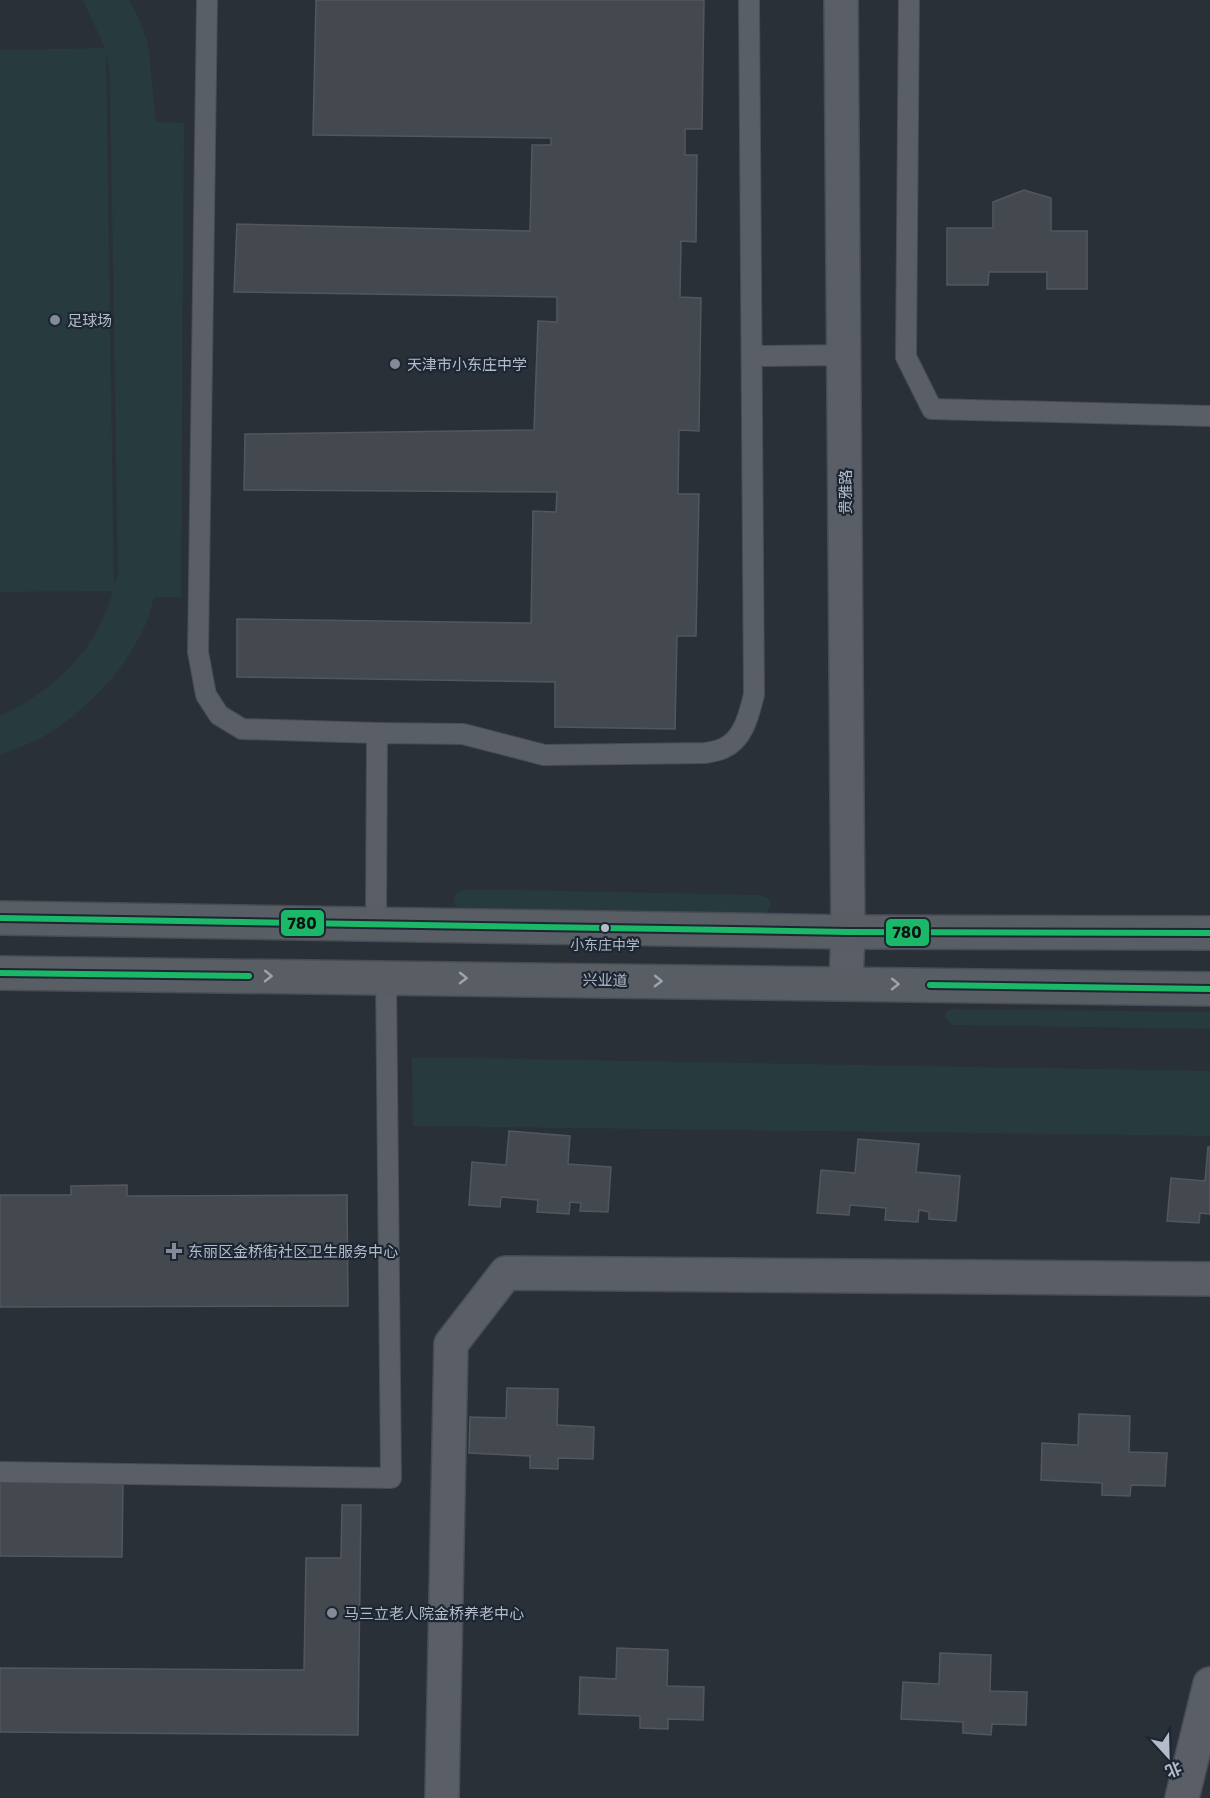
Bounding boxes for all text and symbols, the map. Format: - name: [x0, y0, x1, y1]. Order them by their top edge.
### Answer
- place label: 足球场: [67, 310, 112, 331]
- marker: 足球场: [48, 313, 62, 327]
- place label: 天津市小东庄中学: [407, 354, 527, 375]
- marker: 天津市小东庄中学: [388, 357, 402, 371]
- street label: 贵雅路: [835, 469, 856, 515]
- line badge: 780: [280, 909, 325, 937]
- text: 780: [287, 912, 317, 935]
- line badge: 780: [885, 918, 930, 947]
- text: 780: [892, 921, 922, 944]
- marker: 小东庄中学: [599, 922, 611, 934]
- place label: 小东庄中学: [570, 935, 640, 955]
- street label: 兴业道: [582, 969, 628, 991]
- one-way arrow: [264, 970, 273, 982]
- one-way arrow: [459, 972, 468, 984]
- one-way arrow: [654, 975, 663, 987]
- one-way arrow: [891, 978, 900, 990]
- place label: 东丽区金桥街社区卫生服务中心: [188, 1241, 398, 1262]
- marker: 东丽区金桥街社区卫生服务中心: [165, 1242, 183, 1260]
- place label: 马三立老人院金桥养老中心: [344, 1603, 524, 1624]
- marker: 马三立老人院金桥养老中心: [325, 1606, 339, 1620]
- north arrow: [1138, 1726, 1198, 1786]
- text: 北: [1162, 1756, 1185, 1783]

